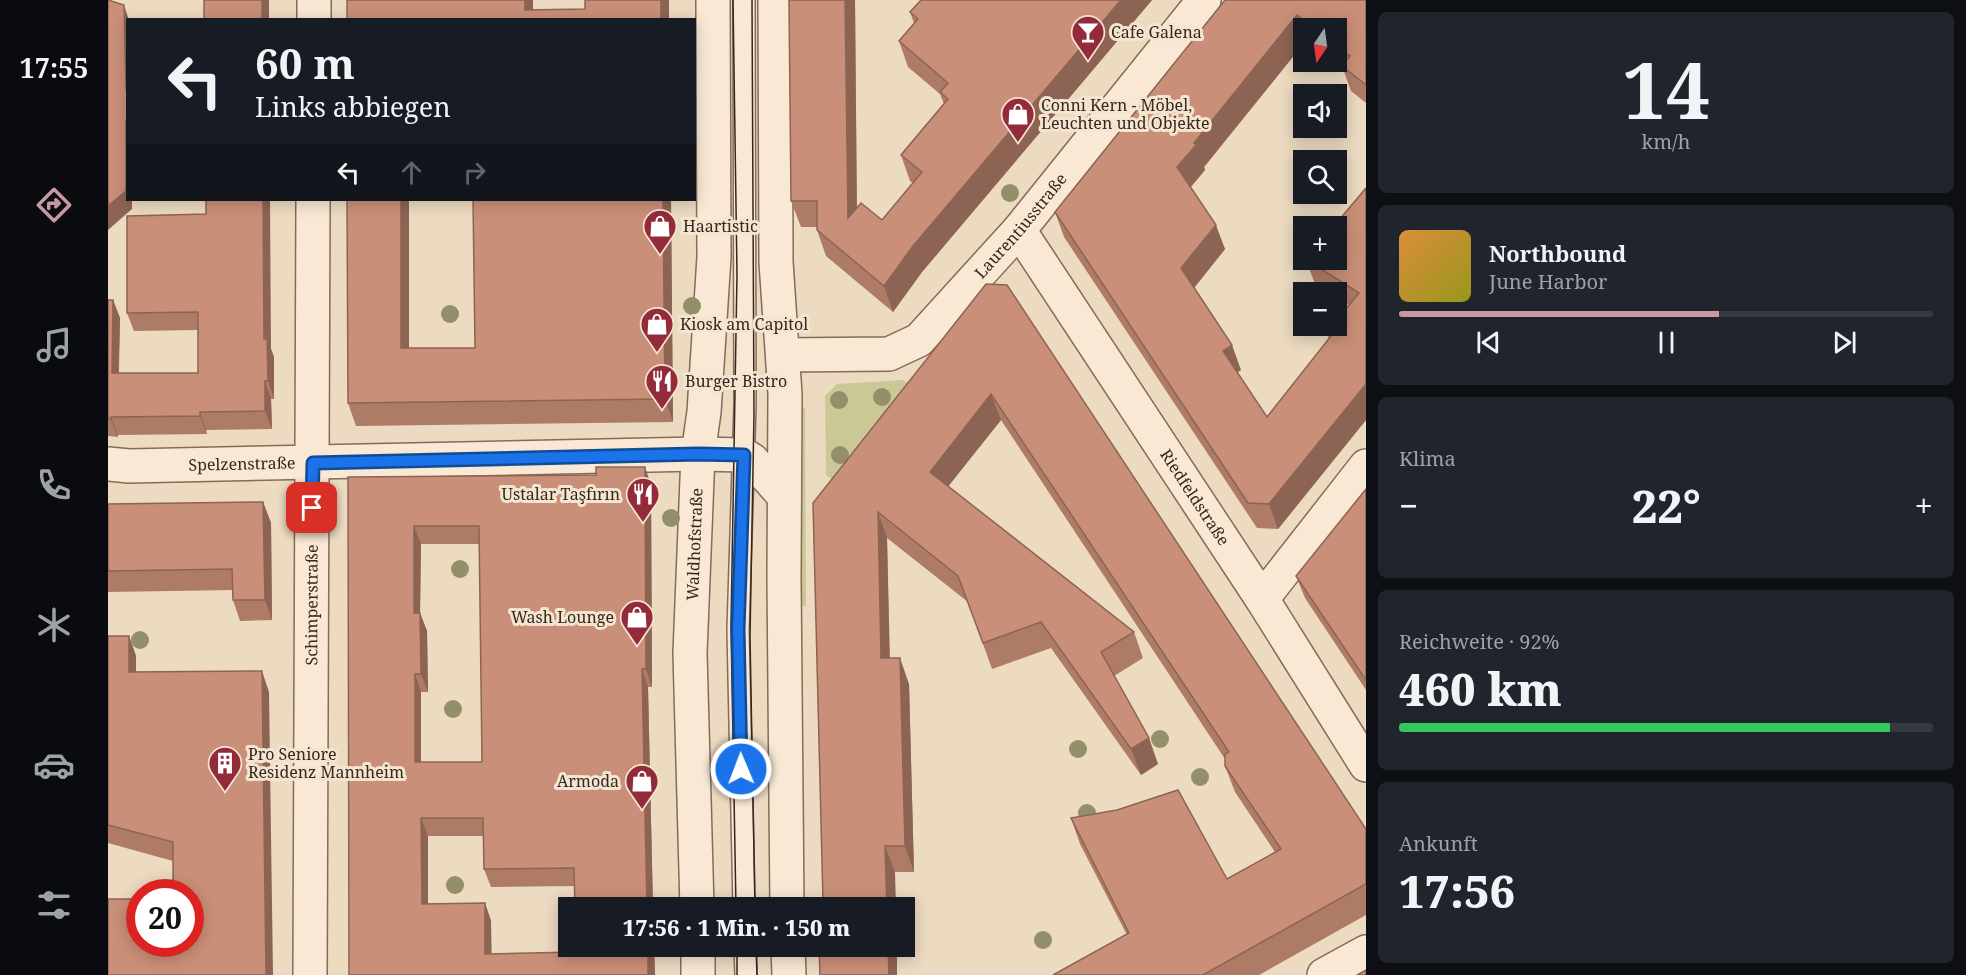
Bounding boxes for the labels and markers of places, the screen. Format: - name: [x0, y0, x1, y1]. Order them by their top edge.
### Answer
- bar icon: Cafe Galena: [1070, 14, 1106, 61]
- place label: Cafe Galena: [1111, 21, 1202, 43]
- place label: Conni Kern - Möbel, Leuchten und Objekte: [1041, 94, 1209, 134]
- shop icon: Conni Kern - Möbel, Leuchten und Objekte: [1000, 96, 1036, 143]
- shop icon: Haartistic: [642, 208, 678, 255]
- place label: Haartistic: [683, 215, 758, 237]
- shop icon: Kiosk am Capitol: [639, 306, 675, 353]
- place label: Kiosk am Capitol: [680, 313, 808, 335]
- restaurant icon: Burger Bistro: [644, 363, 680, 410]
- place label: Burger Bistro: [685, 370, 787, 392]
- restaurant icon: Ustalar Taşfırın: [625, 476, 661, 523]
- pin: [286, 482, 337, 533]
- place label: Ustalar Taşfırın: [501, 483, 620, 505]
- shop icon: Wash Lounge: [619, 599, 655, 646]
- place label: Wash Lounge: [511, 606, 614, 628]
- place label: Pro Seniore Residenz Mannheim: [248, 743, 404, 783]
- building icon: Pro Seniore Residenz Mannheim: [207, 745, 243, 792]
- shop icon: Armoda: [624, 763, 660, 810]
- place label: Armoda: [557, 770, 619, 792]

